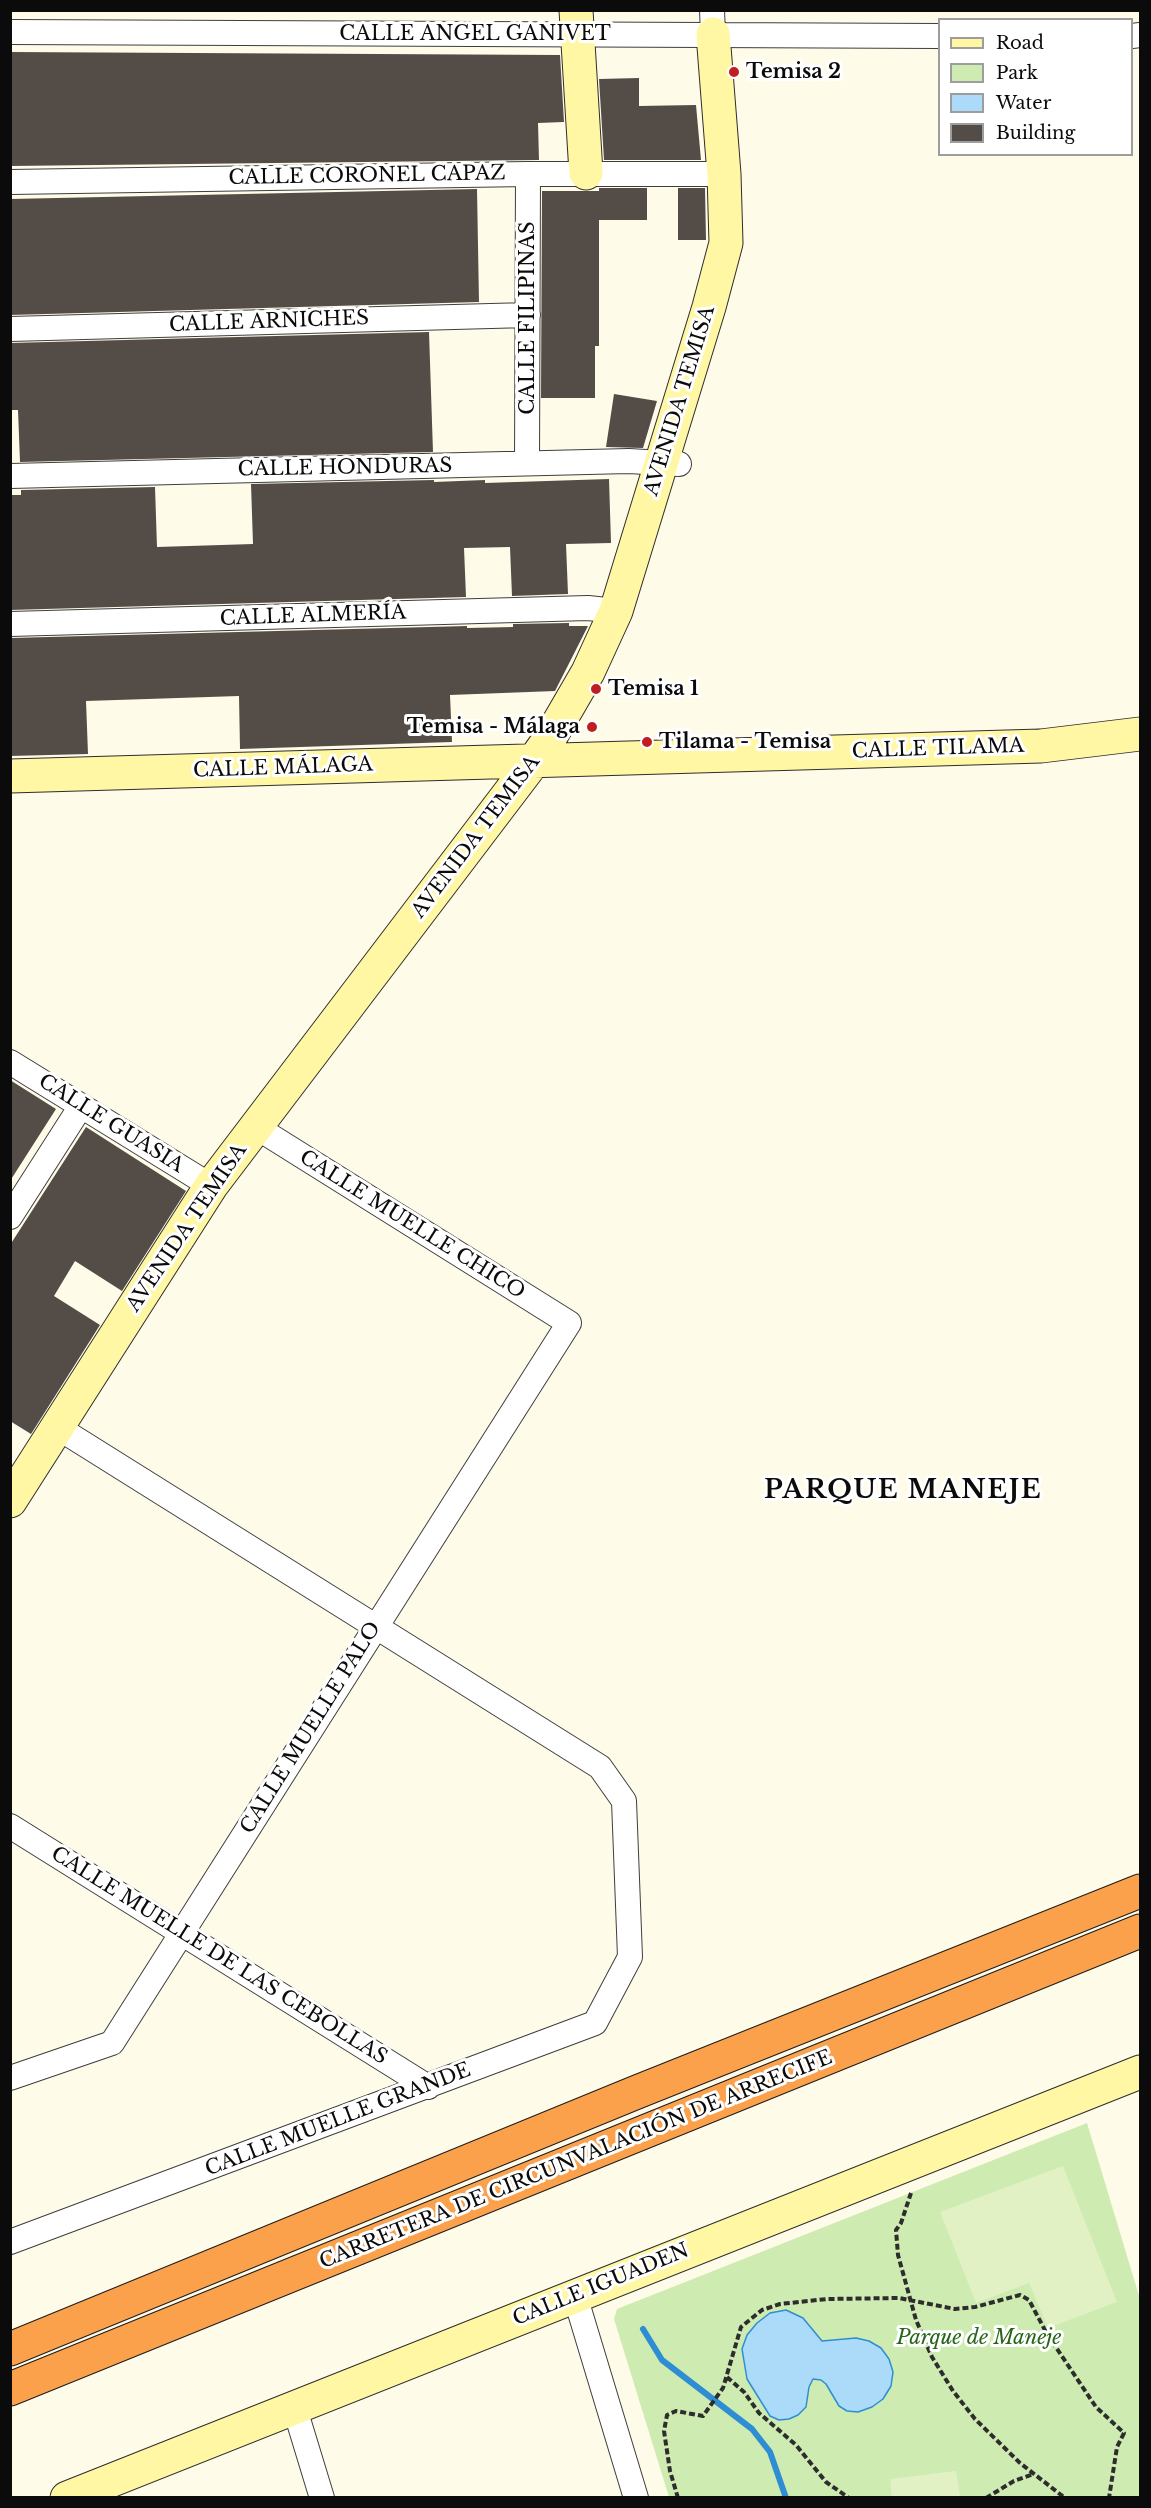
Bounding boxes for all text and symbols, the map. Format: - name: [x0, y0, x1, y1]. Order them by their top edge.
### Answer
- legend: [938, 18, 1133, 156]
- street label: CALLE ANGEL GANIVET: [339, 22, 611, 46]
- text: Road: [996, 32, 1044, 54]
- place label: Temisa 2: [746, 60, 841, 84]
- text: Park: [996, 62, 1038, 84]
- marker: Temisa 2: [727, 65, 741, 79]
- text: Water: [996, 92, 1051, 114]
- text: Building: [996, 122, 1075, 144]
- street label: CALLE CORONEL CAPAZ: [228, 162, 506, 190]
- street label: CALLE FILIPINAS: [516, 221, 540, 415]
- street label: AVENIDA TEMISA: [640, 303, 720, 499]
- street label: CALLE ARNICHES: [169, 307, 369, 337]
- street label: CALLE HONDURAS: [238, 454, 452, 482]
- street label: CALLE ALMERÍA: [219, 601, 407, 631]
- place label: Temisa 1: [608, 677, 699, 701]
- marker: Temisa 1: [589, 682, 603, 696]
- place label: Temisa - Málaga: [407, 715, 580, 739]
- marker: Temisa - Málaga: [585, 720, 599, 734]
- place label: Tilama - Temisa: [659, 730, 831, 754]
- street label: CALLE TILAMA: [851, 734, 1025, 764]
- marker: Tilama - Temisa: [640, 735, 654, 749]
- street label: AVENIDA TEMISA: [407, 751, 545, 923]
- street label: CALLE MÁLAGA: [193, 753, 373, 783]
- street label: CALLE GUASIA: [34, 1070, 188, 1178]
- street label: AVENIDA TEMISA: [122, 1139, 252, 1317]
- street label: CALLE MUELLE CHICO: [295, 1146, 529, 1304]
- district label: PARQUE MANEJE: [764, 1475, 1042, 1507]
- street label: CALLE MUELLE PALO: [236, 1618, 386, 1838]
- street label: CALLE MUELLE DE LAS CEBOLLAS: [46, 1842, 392, 2070]
- street label: CARRETERA DE CIRCUNVALACIÓN DE ARRECIFE: [316, 2046, 836, 2274]
- street label: CALLE MUELLE GRANDE: [202, 2058, 474, 2182]
- street label: CALLE IGUADEN: [509, 2239, 693, 2331]
- park label: Parque de Maneje: [897, 2326, 1061, 2350]

